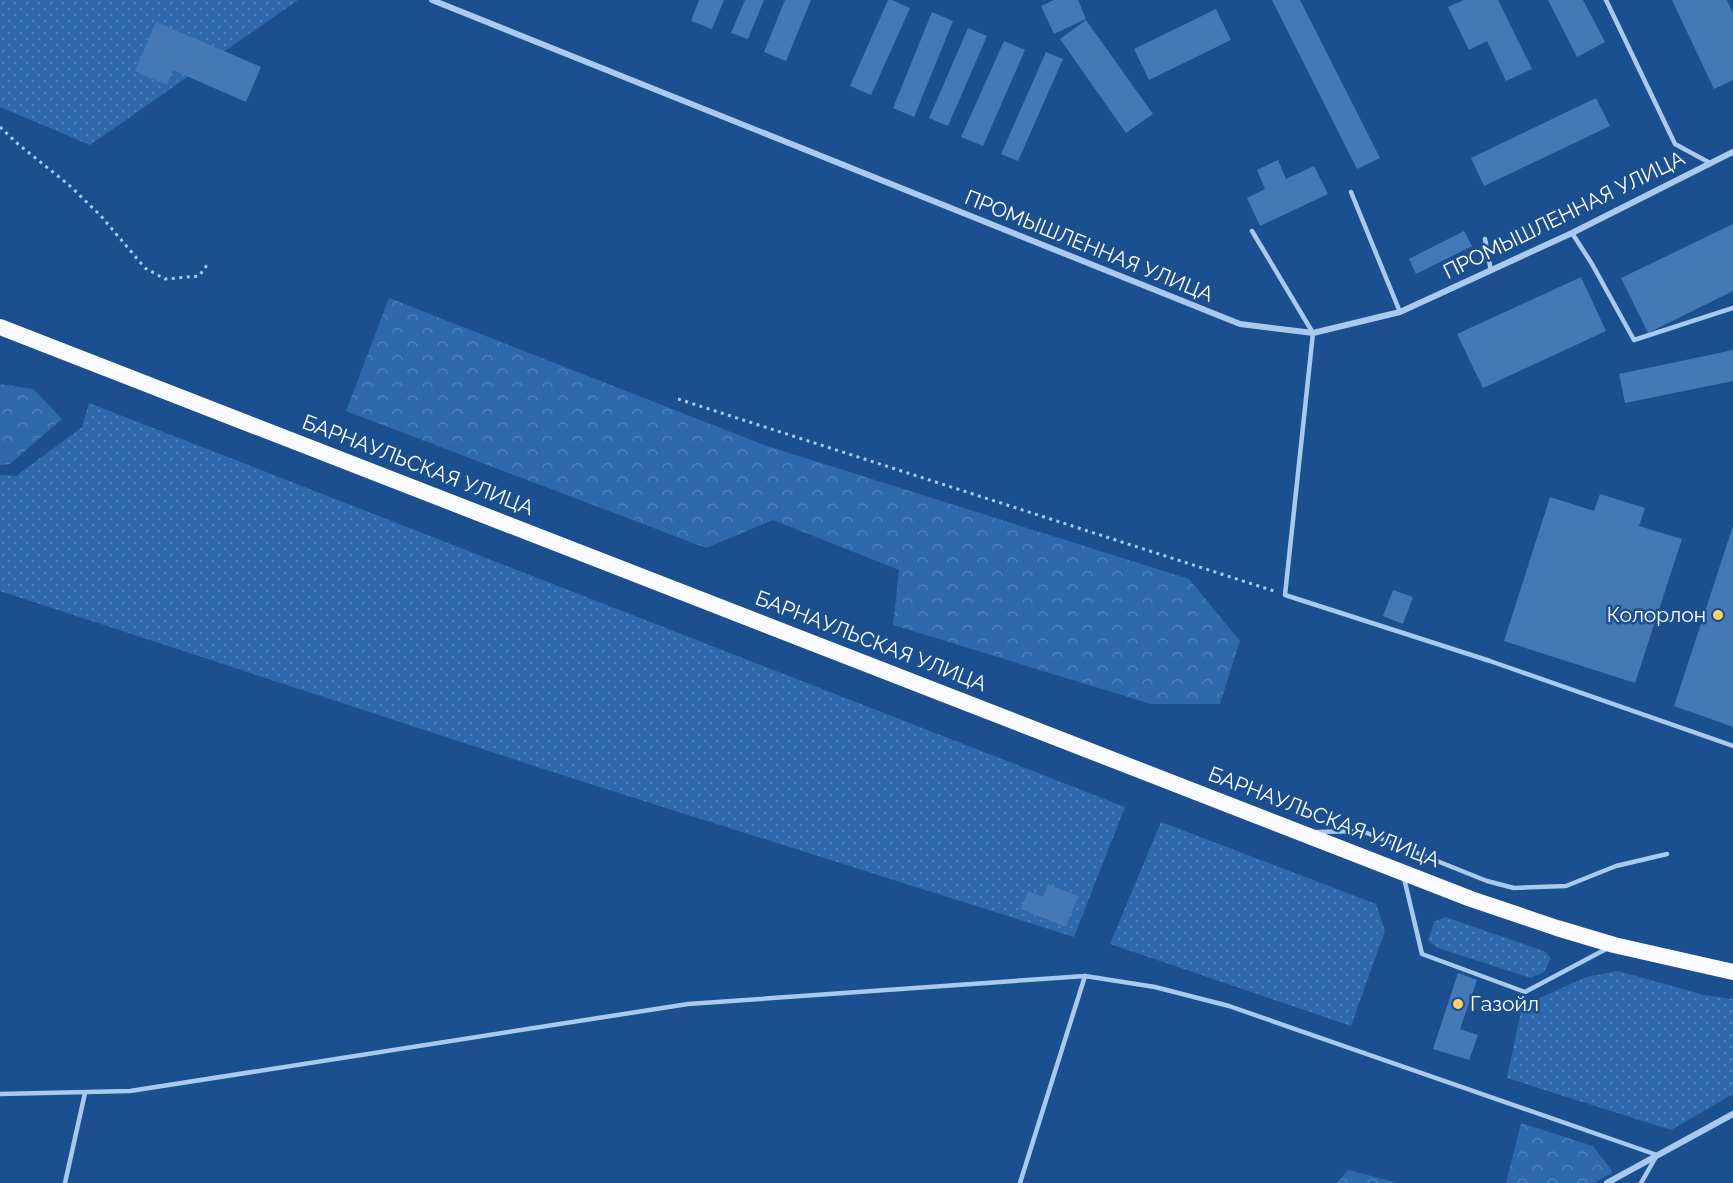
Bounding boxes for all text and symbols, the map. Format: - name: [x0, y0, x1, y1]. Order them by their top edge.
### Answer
- street label: ПРОМЫШЛЕННАЯ УЛИЦА: [1439, 145, 1689, 284]
- street label: ПРОМЫШЛЕННАЯ УЛИЦА: [961, 184, 1217, 307]
- street label: БАРНАУЛЬСКАЯ УЛИЦА: [299, 409, 537, 520]
- street label: БАРНАУЛЬСКАЯ УЛИЦА: [752, 585, 990, 696]
- place label: Колорлон: [1607, 602, 1706, 627]
- marker: Колорлон: [1711, 608, 1725, 622]
- street label: БАРНАУЛЬСКАЯ УЛИЦА: [1205, 761, 1443, 872]
- place label: Газойл: [1470, 991, 1539, 1016]
- marker: Газойл: [1451, 997, 1465, 1011]

